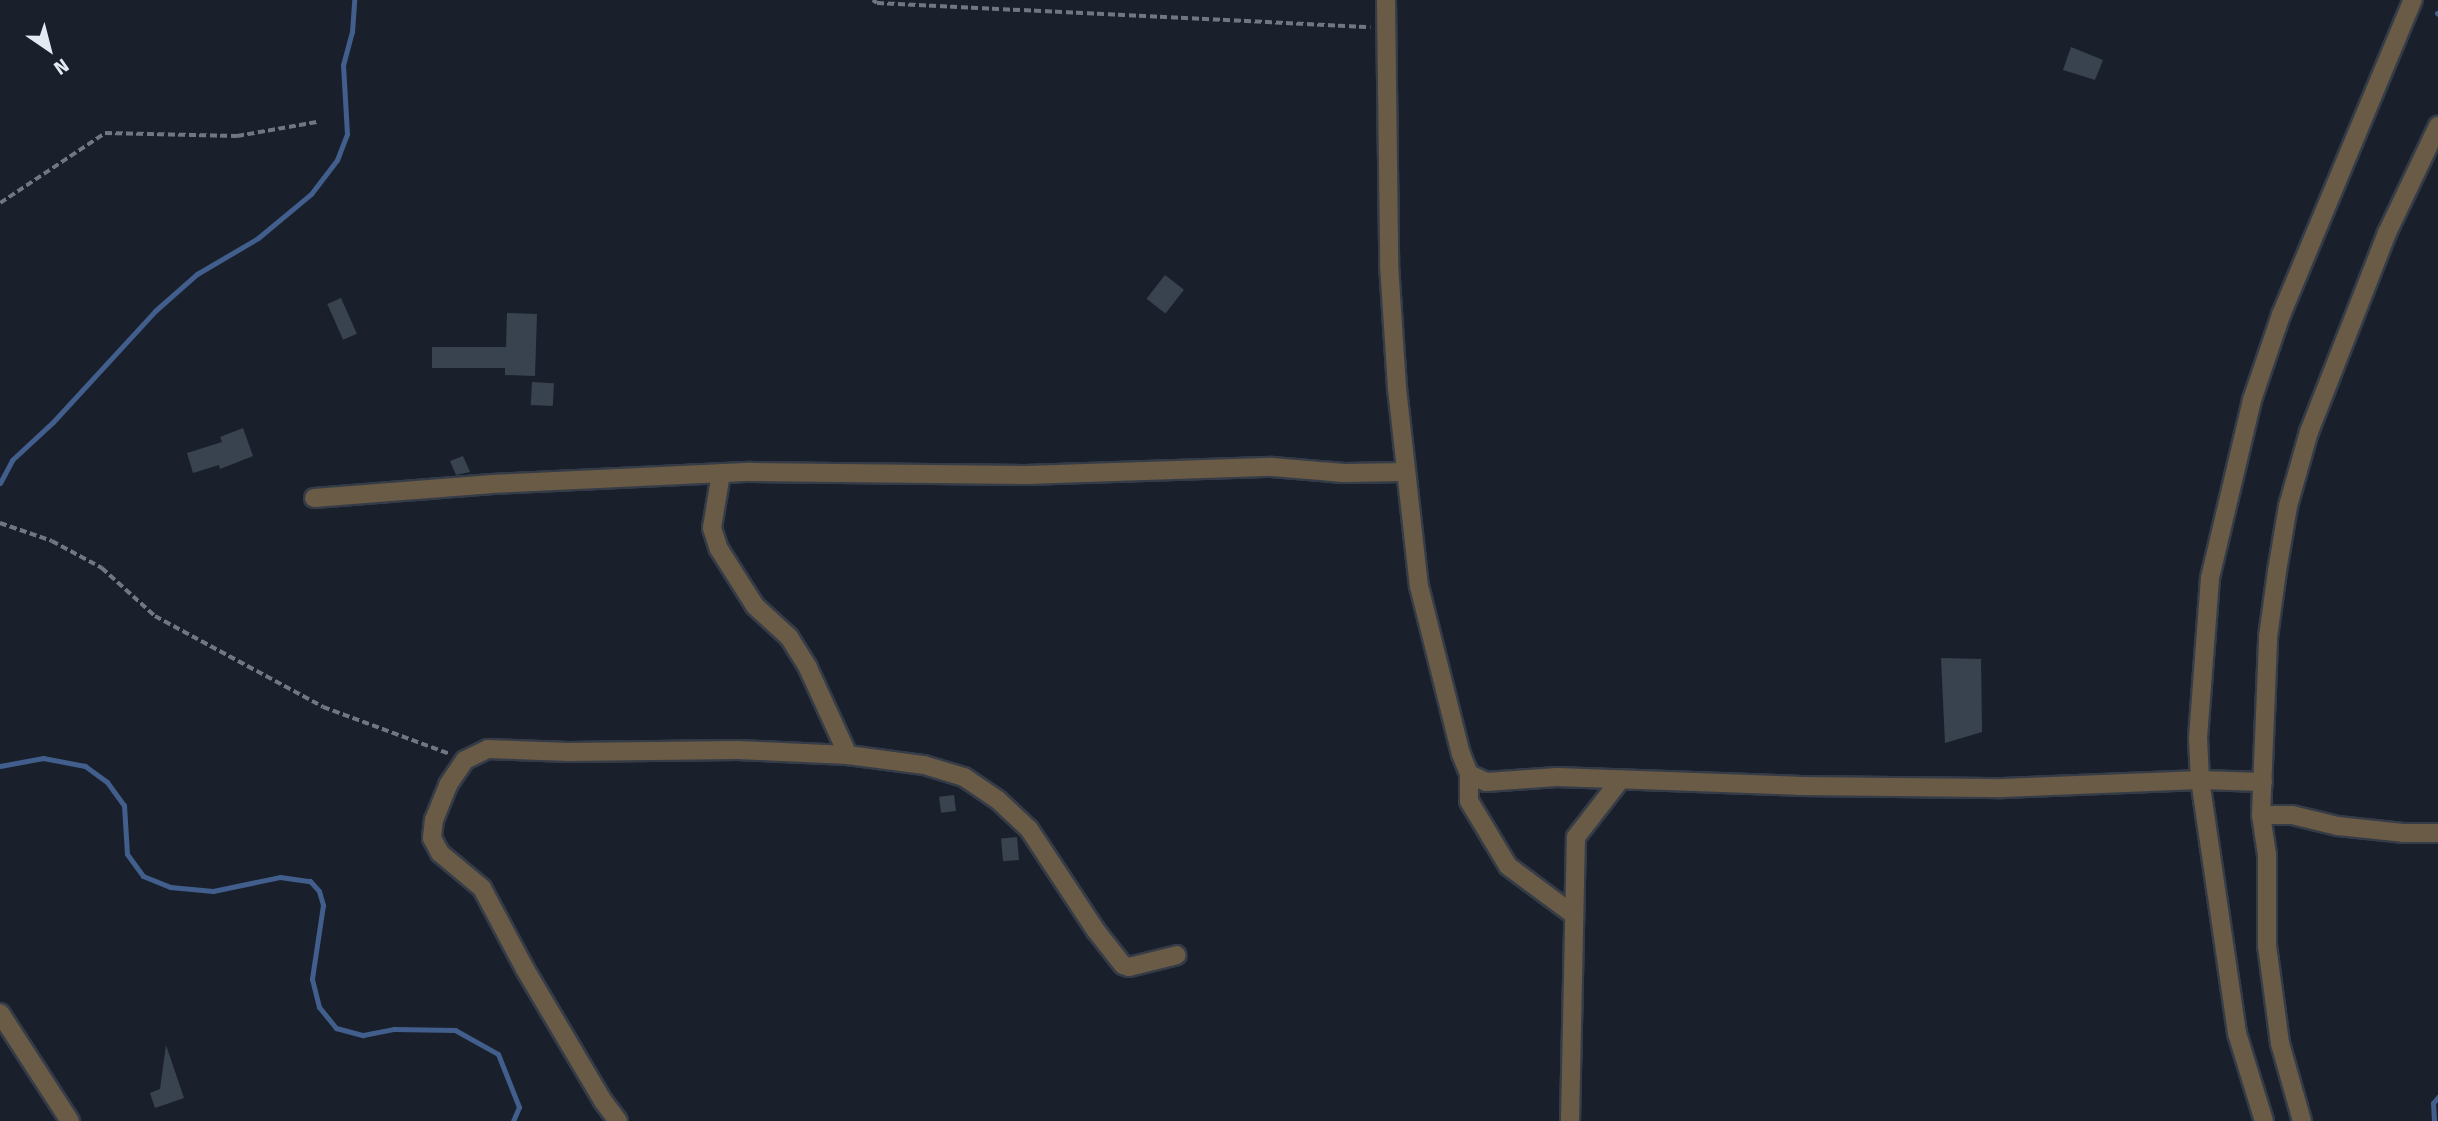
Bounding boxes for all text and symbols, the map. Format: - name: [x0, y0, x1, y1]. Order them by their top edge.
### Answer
- north arrow: [14, 14, 84, 84]
- text: N: [50, 54, 73, 80]

